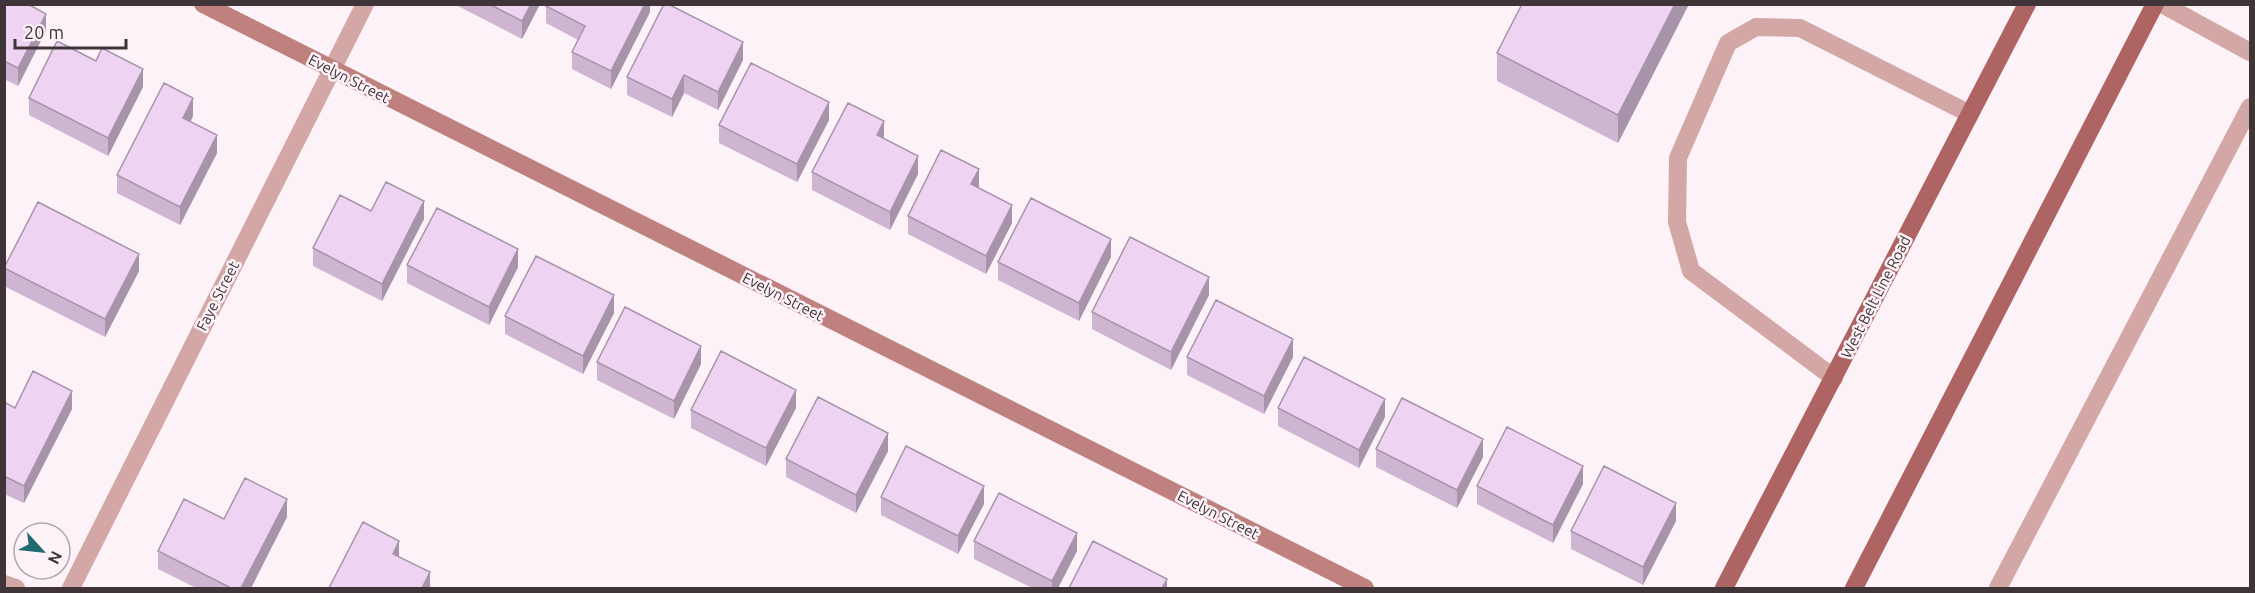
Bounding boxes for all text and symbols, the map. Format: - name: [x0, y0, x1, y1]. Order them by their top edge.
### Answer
- scale bar: [15, 12, 126, 50]
- text: 20 m: [24, 22, 64, 42]
- street label: Evelyn Street: [306, 51, 393, 106]
- street label: West Belt Line Road: [1837, 233, 1914, 361]
- street label: Faye Street: [193, 258, 242, 333]
- street label: Evelyn Street: [740, 269, 827, 324]
- street label: Evelyn Street: [1175, 487, 1262, 542]
- north arrow: [12, 521, 72, 581]
- text: N: [45, 548, 66, 567]

